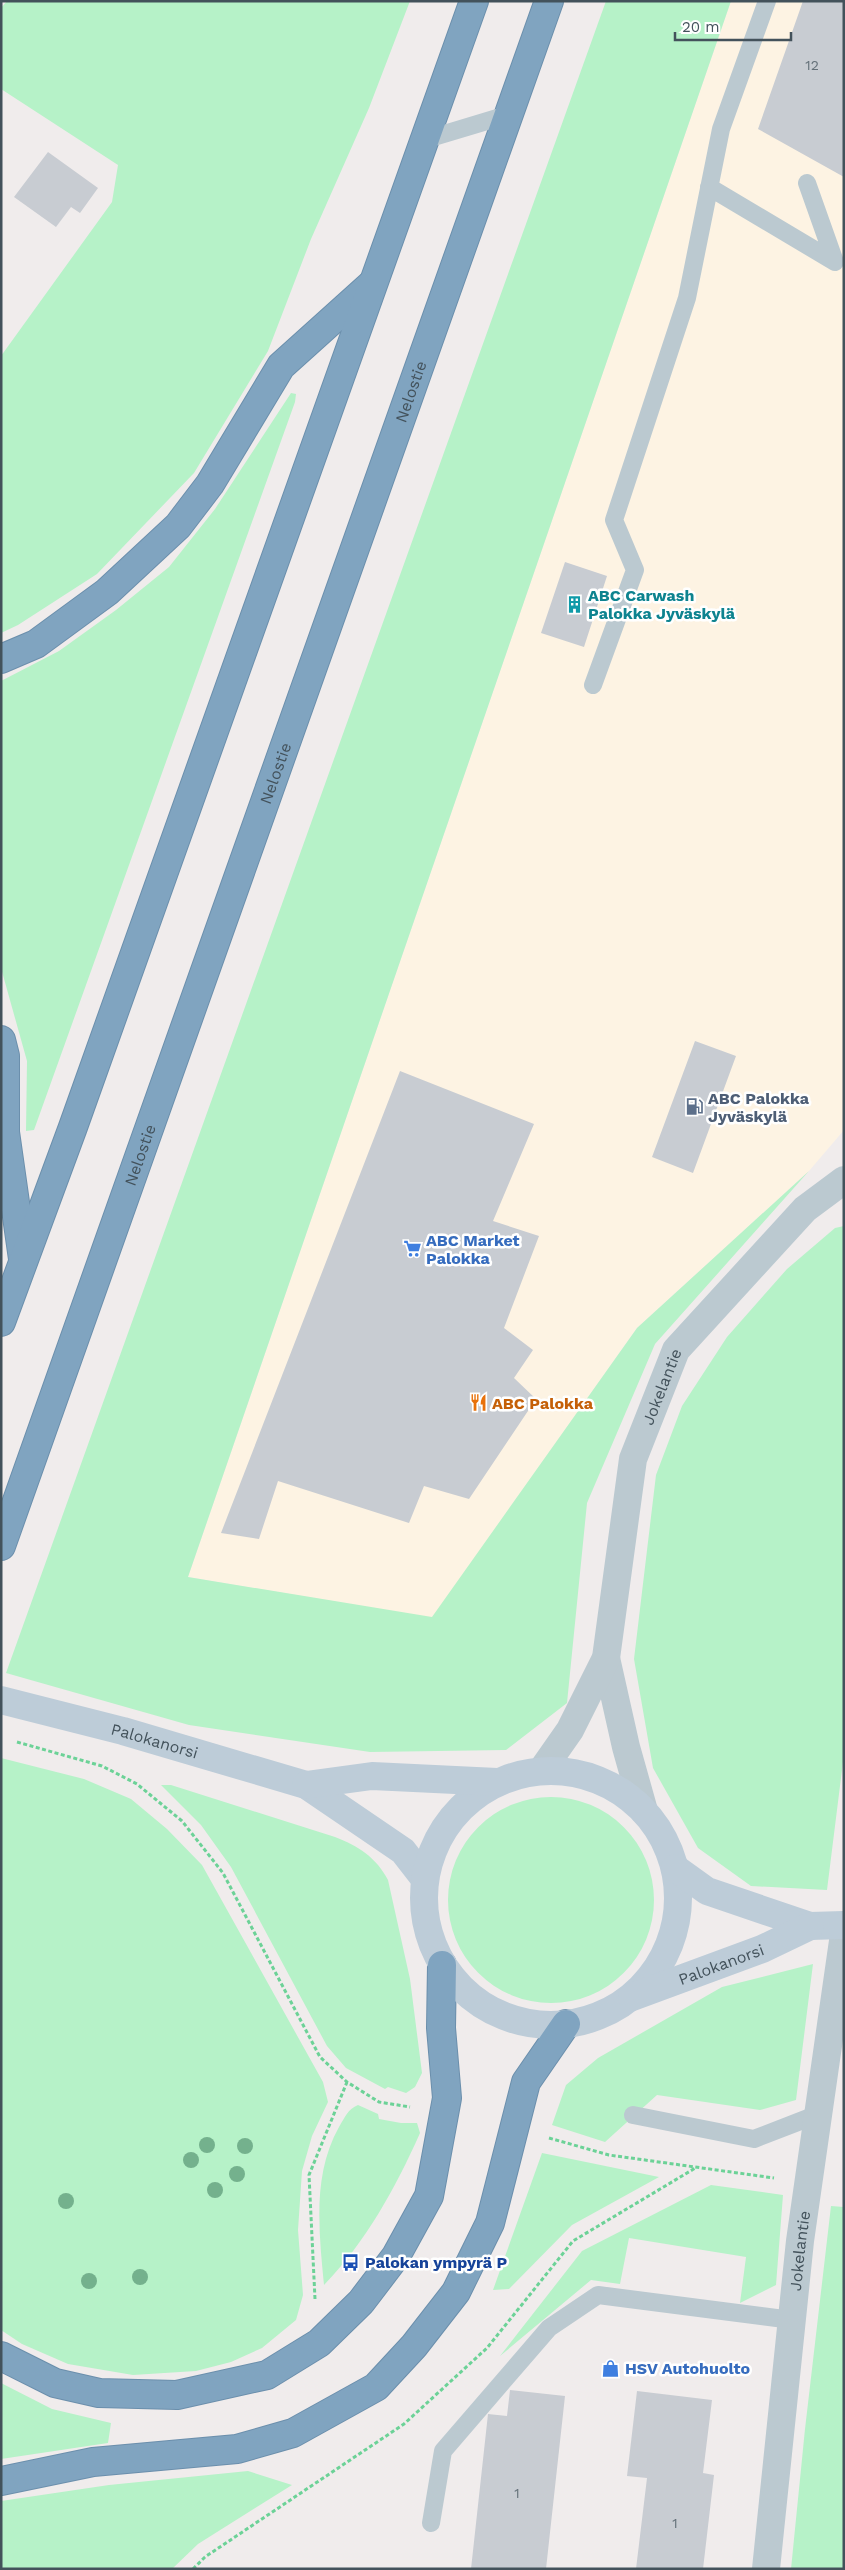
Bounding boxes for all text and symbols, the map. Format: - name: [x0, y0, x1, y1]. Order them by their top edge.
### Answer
- scale bar: [675, 10, 791, 42]
- text: 20 m: [682, 18, 720, 36]
- house number: 12: [805, 57, 819, 73]
- street label: Nelostie: [391, 358, 431, 425]
- place label: ABC Carwash Palokka Jyväskylä: [588, 586, 736, 623]
- building icon: ABC Carwash Palokka Jyväskylä: [564, 594, 584, 614]
- street label: Nelostie: [256, 740, 295, 807]
- place label: ABC Palokka Jyväskylä: [708, 1089, 810, 1126]
- fuel station icon: ABC Palokka Jyväskylä: [684, 1097, 704, 1117]
- street label: Nelostie: [121, 1122, 160, 1188]
- place label: ABC Market Palokka: [426, 1231, 520, 1268]
- supermarket icon: ABC Market Palokka: [402, 1239, 422, 1259]
- street label: Jokelantie: [638, 1346, 686, 1428]
- restaurant icon: ABC Palokka: [468, 1393, 488, 1413]
- place label: ABC Palokka: [492, 1394, 594, 1413]
- street label: Palokanorsi: [109, 1719, 200, 1763]
- street label: Palokanorsi: [676, 1940, 767, 1989]
- street label: Jokelantie: [786, 2210, 814, 2292]
- bus stop icon: Palokan ympyrä P: [341, 2252, 361, 2272]
- place label: Palokan ympyrä P: [365, 2253, 507, 2272]
- shop icon: HSV Autohuolto: [601, 2358, 621, 2378]
- place label: HSV Autohuolto: [625, 2359, 750, 2378]
- house number: 1: [514, 2485, 520, 2501]
- house number: 1: [672, 2515, 678, 2531]

